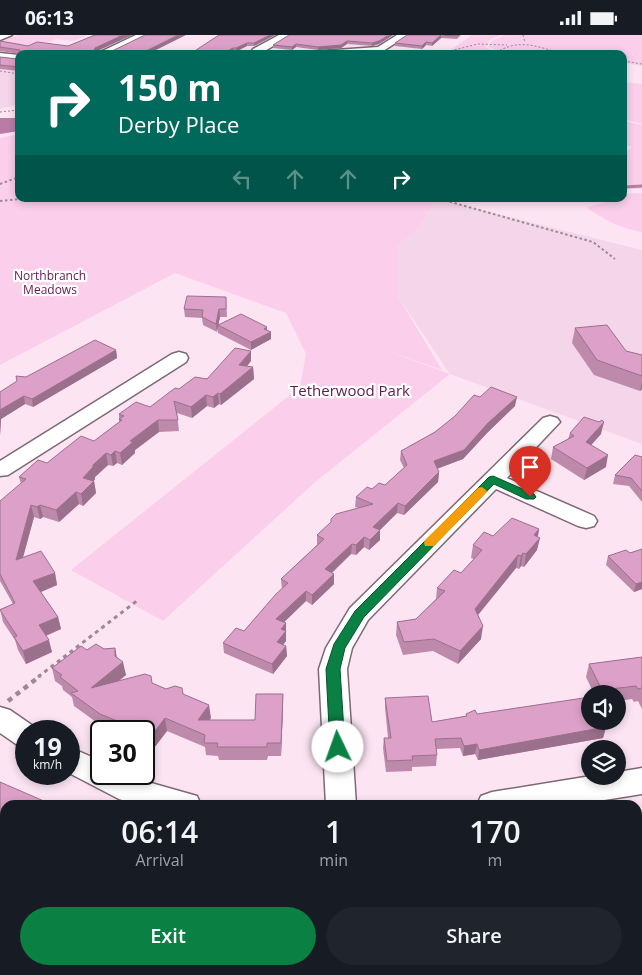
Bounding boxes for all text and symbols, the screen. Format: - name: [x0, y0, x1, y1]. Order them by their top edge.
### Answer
- text: 06:13: [25, 5, 74, 31]
- text: 150 m: [118, 64, 222, 111]
- icon: right: [35, 70, 100, 135]
- text: Derby Place: [118, 109, 239, 139]
- icon: left: [228, 165, 256, 193]
- icon: ahead: [281, 165, 309, 193]
- icon: ahead: [334, 165, 362, 193]
- icon: right: [387, 165, 415, 193]
- park label: Northbranch Meadows: [14, 267, 86, 298]
- park label: Tetherwood Park: [290, 380, 410, 400]
- pin: [509, 446, 551, 497]
- icon: arrive: [516, 453, 544, 481]
- map controls: [581, 685, 626, 785]
- button: sound: [581, 685, 626, 730]
- speed limit sign: 30: [90, 720, 155, 785]
- position arrow: [311, 720, 363, 772]
- text: 19: [33, 729, 62, 763]
- button: layers: [581, 740, 626, 785]
- text: km/h: [33, 756, 62, 773]
- text: 06:14: [121, 811, 198, 852]
- text: 1: [325, 811, 342, 852]
- text: 170: [469, 811, 521, 852]
- text: Arrival: [136, 849, 184, 871]
- text: min: [319, 849, 348, 871]
- text: m: [488, 849, 502, 871]
- button: Exit: [20, 907, 316, 965]
- button: Share: [326, 907, 622, 965]

